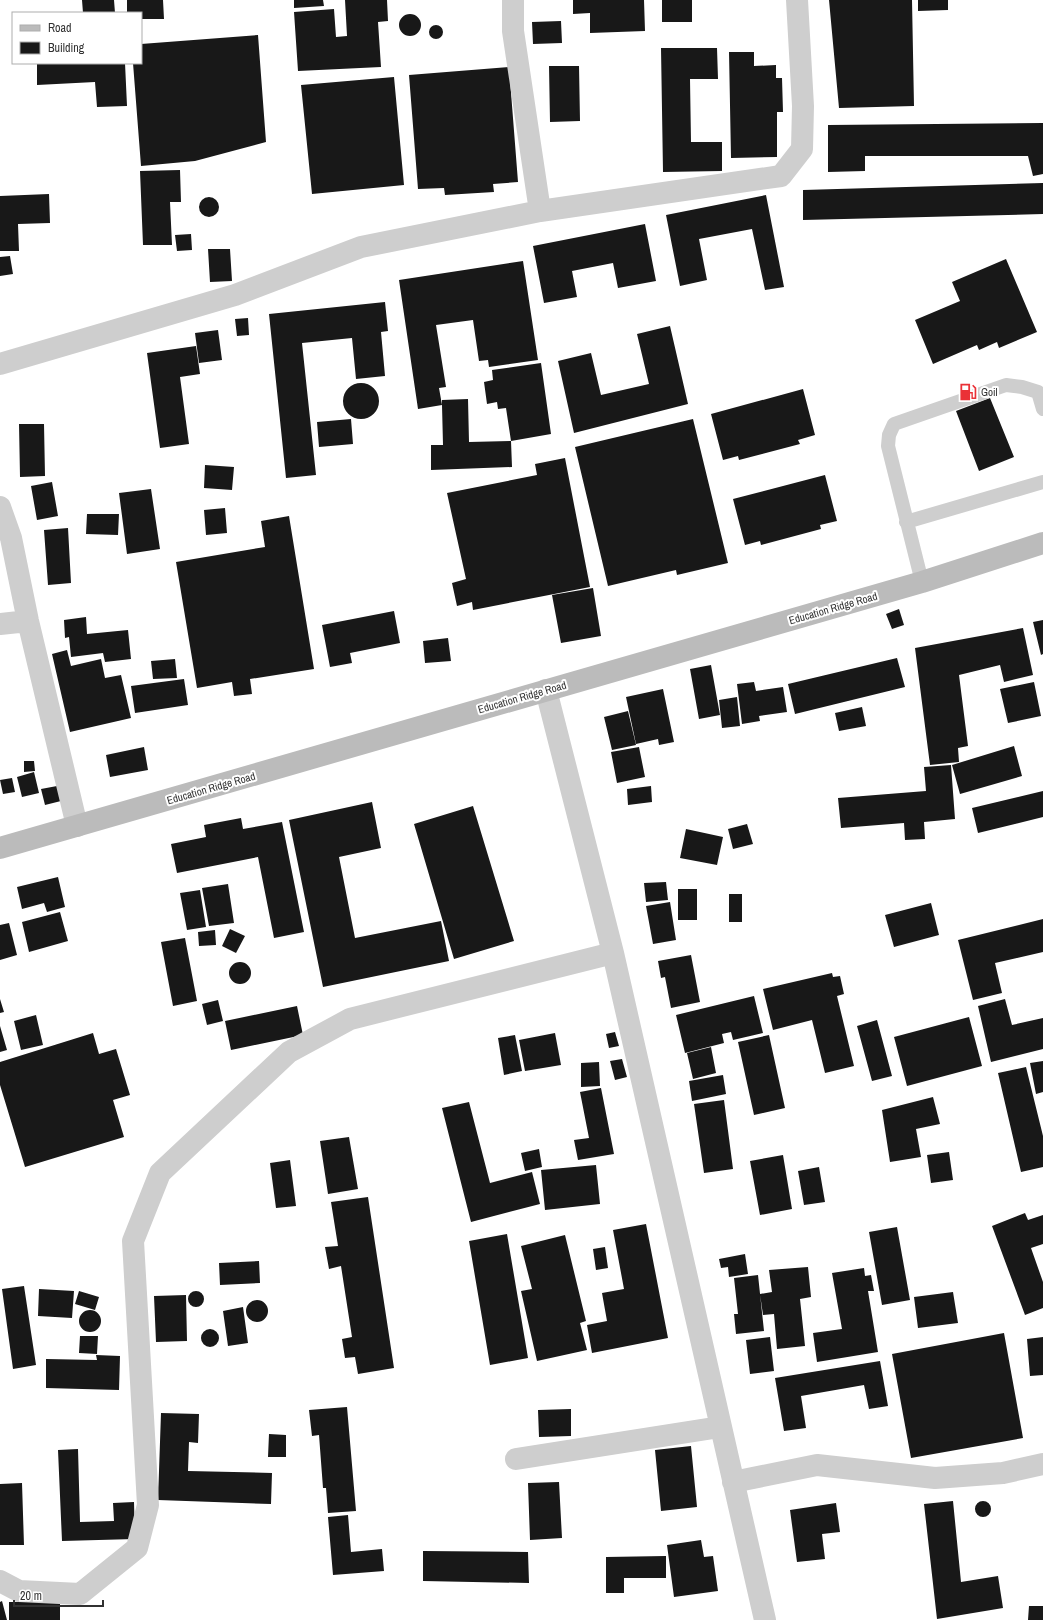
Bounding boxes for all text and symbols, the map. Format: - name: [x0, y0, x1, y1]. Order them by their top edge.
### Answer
- legend: [12, 12, 142, 64]
- text: Road: [48, 20, 72, 36]
- text: Building: [48, 40, 85, 56]
- fuel station icon: Goil: [958, 382, 978, 402]
- place label: Goil: [981, 385, 998, 399]
- street label: Education Ridge Road: [787, 589, 879, 627]
- street label: Education Ridge Road: [476, 678, 568, 716]
- street label: Education Ridge Road: [165, 769, 257, 807]
- scale bar: [14, 1582, 103, 1608]
- text: 20 m: [20, 1588, 42, 1604]

